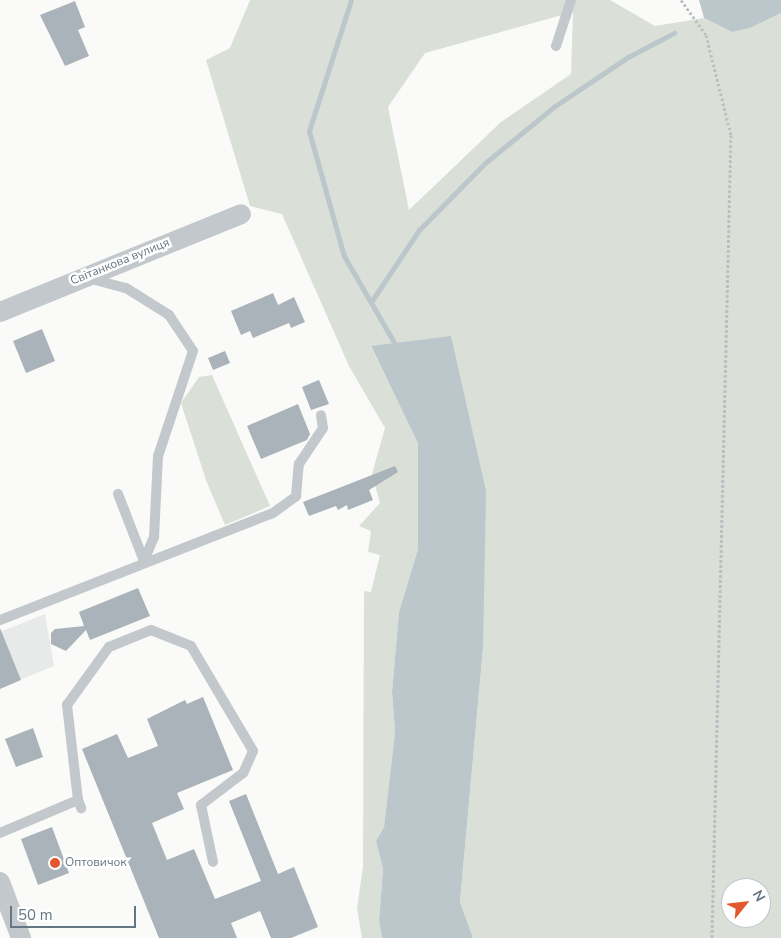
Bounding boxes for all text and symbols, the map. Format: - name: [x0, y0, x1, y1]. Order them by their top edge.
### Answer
- street label: Світанкова вулиця: [68, 236, 172, 288]
- place label: Оптовичок: [65, 856, 127, 870]
- marker: Оптовичок: [49, 857, 61, 869]
- north arrow: [721, 878, 771, 928]
- text: N: [748, 887, 770, 905]
- scale bar: [12, 896, 139, 928]
- text: 50 m: [18, 905, 53, 925]

